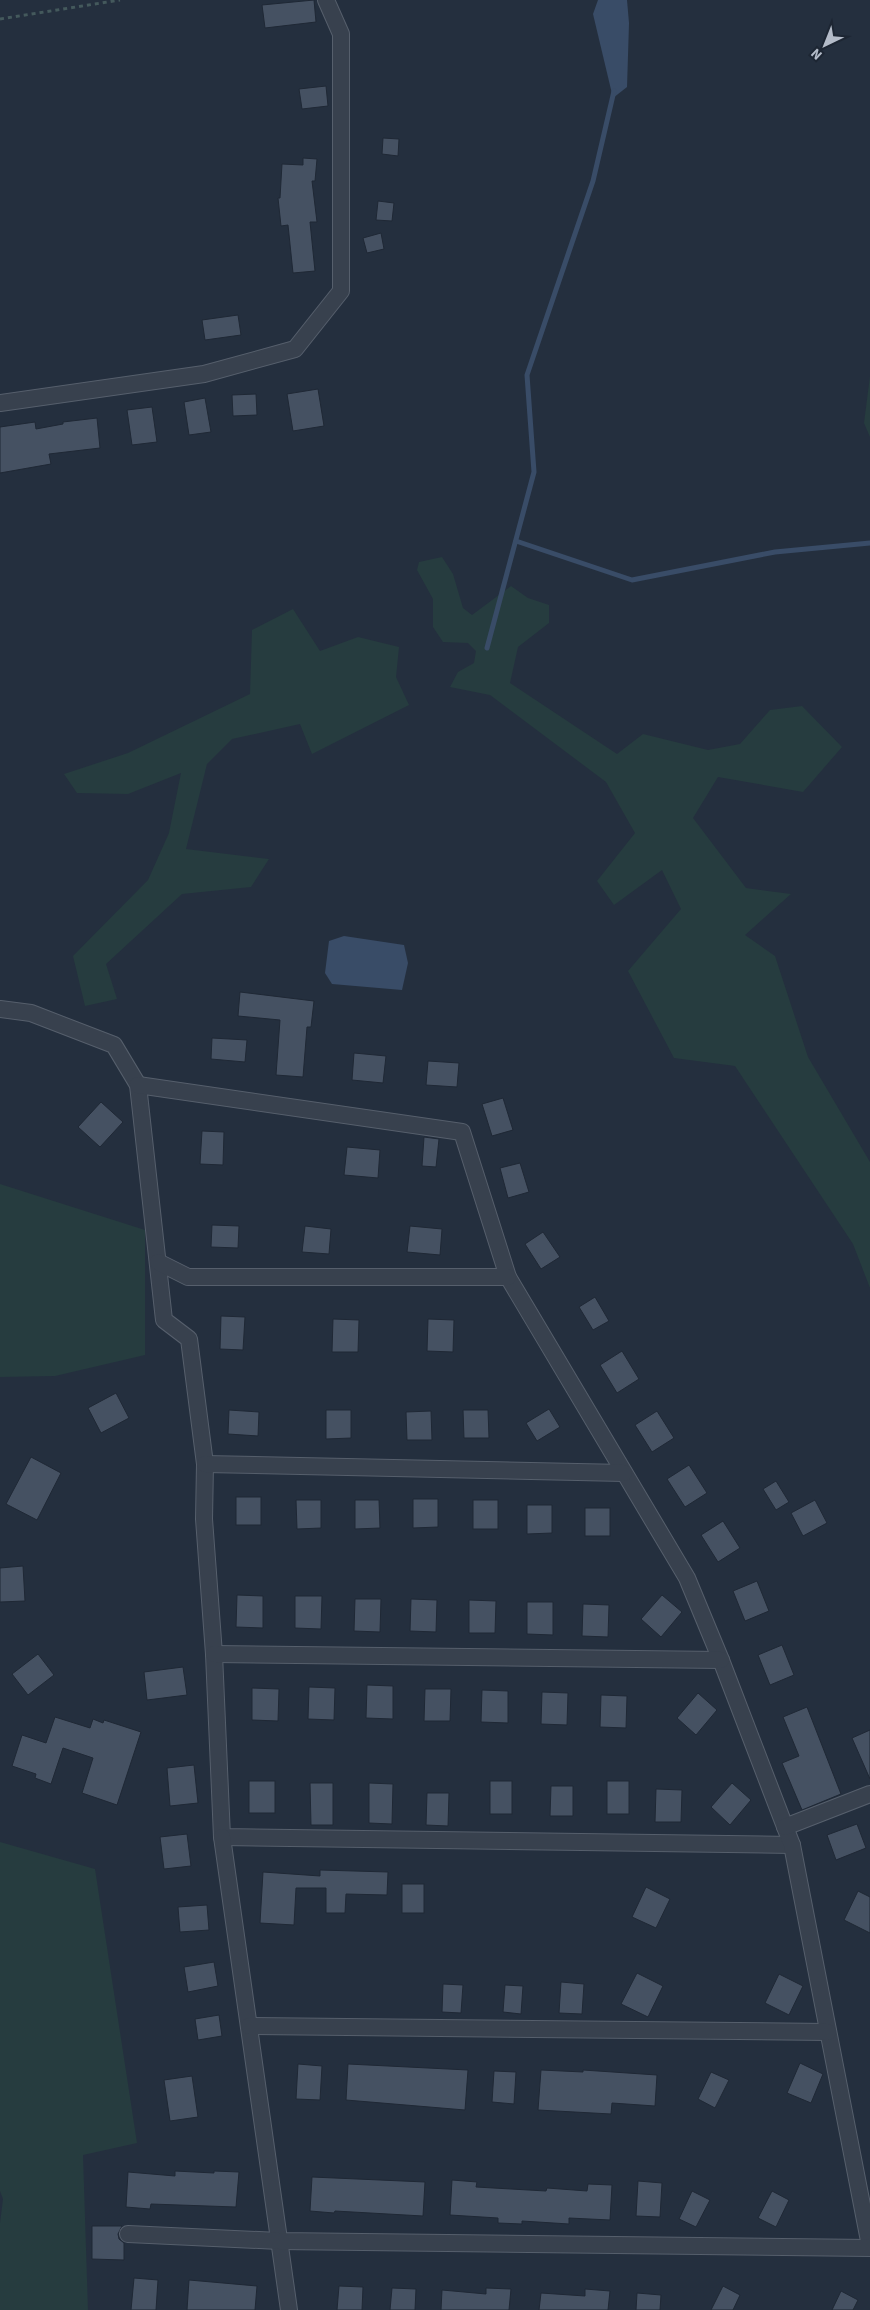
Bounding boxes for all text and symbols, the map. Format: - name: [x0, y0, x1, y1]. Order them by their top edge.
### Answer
- north arrow: [800, 20, 850, 70]
- text: N: [807, 43, 827, 64]

